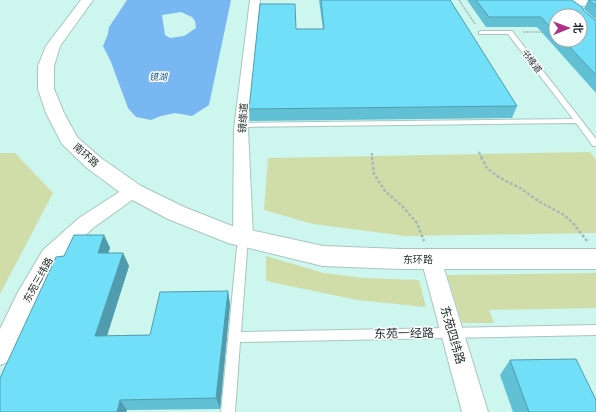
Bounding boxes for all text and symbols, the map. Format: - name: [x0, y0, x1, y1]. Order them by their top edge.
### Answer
- north arrow: [548, 8, 588, 48]
- text: 北: [571, 22, 585, 33]
- street label: 书缘道: [519, 47, 545, 75]
- water label: 镜湖: [149, 71, 169, 82]
- street label: 镜缘道: [235, 103, 251, 133]
- street label: 南环路: [70, 140, 102, 170]
- street label: 东环路: [403, 253, 433, 266]
- street label: 东苑三纬路: [20, 255, 56, 305]
- street label: 东苑四纬路: [438, 304, 468, 366]
- street label: 东苑一经路: [374, 325, 434, 341]

